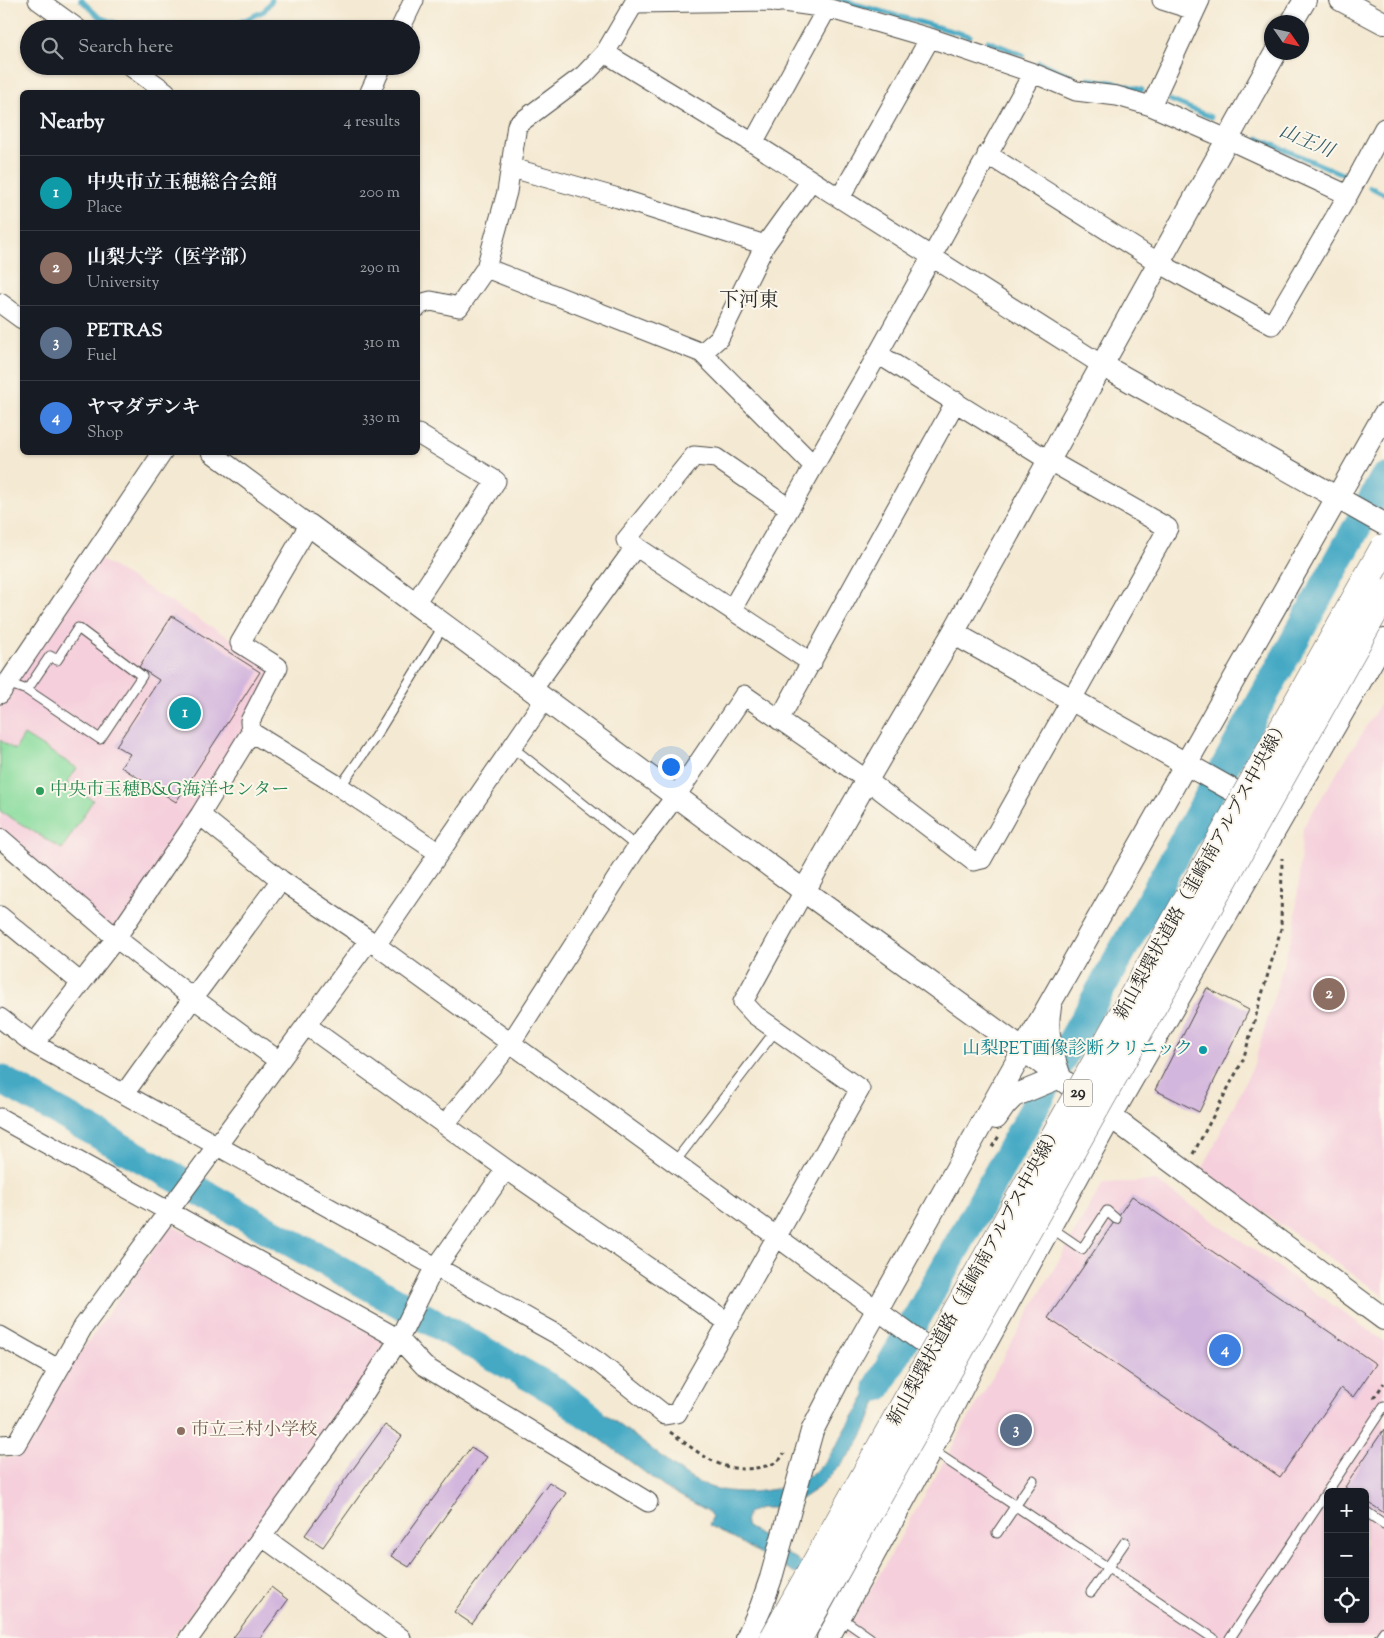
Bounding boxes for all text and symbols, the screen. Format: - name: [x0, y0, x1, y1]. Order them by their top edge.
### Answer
- north arrow: [1264, 15, 1309, 60]
- search box: [20, 20, 420, 75]
- icon: search: [38, 34, 66, 62]
- text: Search here: [78, 34, 173, 61]
- text: Nearby: [40, 108, 105, 138]
- text: 4 results: [344, 111, 400, 134]
- water label: 山王川: [1274, 118, 1339, 166]
- text: 中央市立玉穂総合会館: [87, 170, 277, 197]
- text: 1: [53, 182, 59, 205]
- text: 200 m: [359, 182, 400, 205]
- text: Place: [87, 197, 122, 220]
- text: 山梨大学（医学部）: [87, 245, 258, 272]
- text: 2: [52, 257, 60, 280]
- text: 290 m: [360, 257, 400, 280]
- text: University: [87, 272, 160, 295]
- district label: 下河東: [719, 287, 779, 316]
- text: PETRAS: [87, 318, 163, 345]
- text: 3: [53, 332, 59, 355]
- text: 310 m: [363, 332, 400, 355]
- text: Fuel: [87, 345, 117, 368]
- text: ヤマダデンキ: [87, 395, 201, 422]
- text: 4: [52, 407, 60, 430]
- text: 330 m: [362, 407, 400, 430]
- text: Shop: [87, 422, 123, 445]
- pin: 1: [169, 694, 201, 732]
- street label: 新山梨環状道路（韮崎南アルプス中央線）: [1109, 715, 1297, 1025]
- your location: [658, 754, 684, 780]
- place label: 中央市玉穂B&G海洋センター: [50, 778, 289, 804]
- marker: 中央市玉穂B&G海洋センター: [34, 785, 46, 797]
- pin: 2: [1313, 975, 1345, 1013]
- place label: 山梨PET画像診断クリニック: [962, 1037, 1193, 1063]
- marker: 山梨PET画像診断クリニック: [1197, 1044, 1209, 1056]
- road number: 29: [1064, 1080, 1092, 1106]
- street label: 新山梨環状道路（韮崎南アルプス中央線）: [882, 1121, 1070, 1431]
- pin: 4: [1209, 1331, 1241, 1369]
- pin: 3: [1000, 1411, 1032, 1449]
- place label: 市立三村小学校: [191, 1418, 317, 1444]
- marker: 市立三村小学校: [175, 1425, 187, 1437]
- map controls: [1324, 1488, 1369, 1623]
- button: +: [1324, 1488, 1369, 1533]
- button: −: [1324, 1533, 1369, 1578]
- button: locate: [1324, 1578, 1369, 1623]

